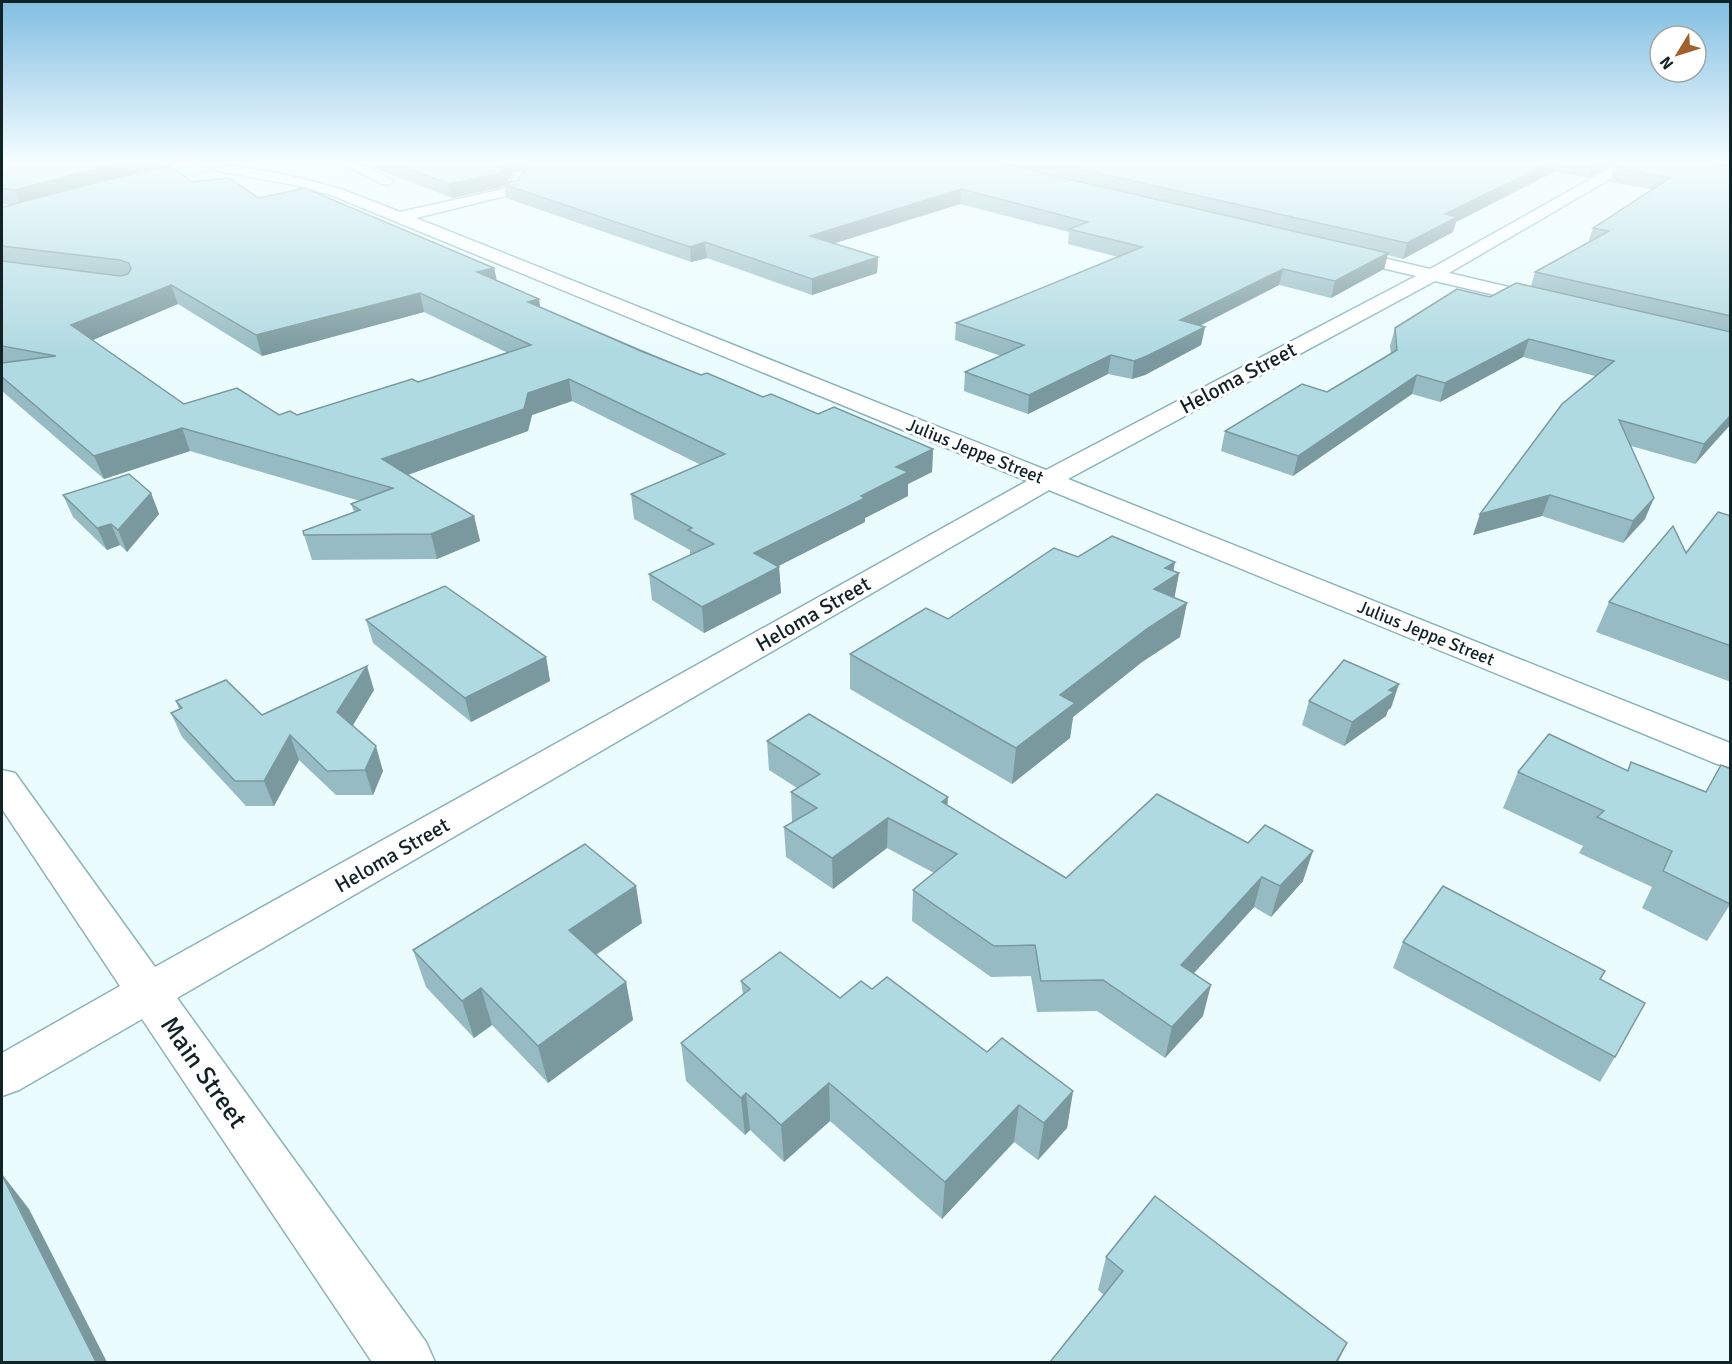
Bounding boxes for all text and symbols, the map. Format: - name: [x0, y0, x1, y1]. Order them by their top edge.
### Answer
- north arrow: [1648, 24, 1708, 84]
- text: N: [1656, 52, 1678, 73]
- street label: Heloma Street: [1175, 336, 1301, 420]
- street label: Julius Jeppe Street: [903, 414, 1047, 488]
- street label: Heloma Street: [751, 571, 875, 657]
- street label: Julius Jeppe Street: [1354, 596, 1498, 670]
- street label: Heloma Street: [330, 812, 454, 898]
- street label: Main Street: [153, 1011, 253, 1135]

